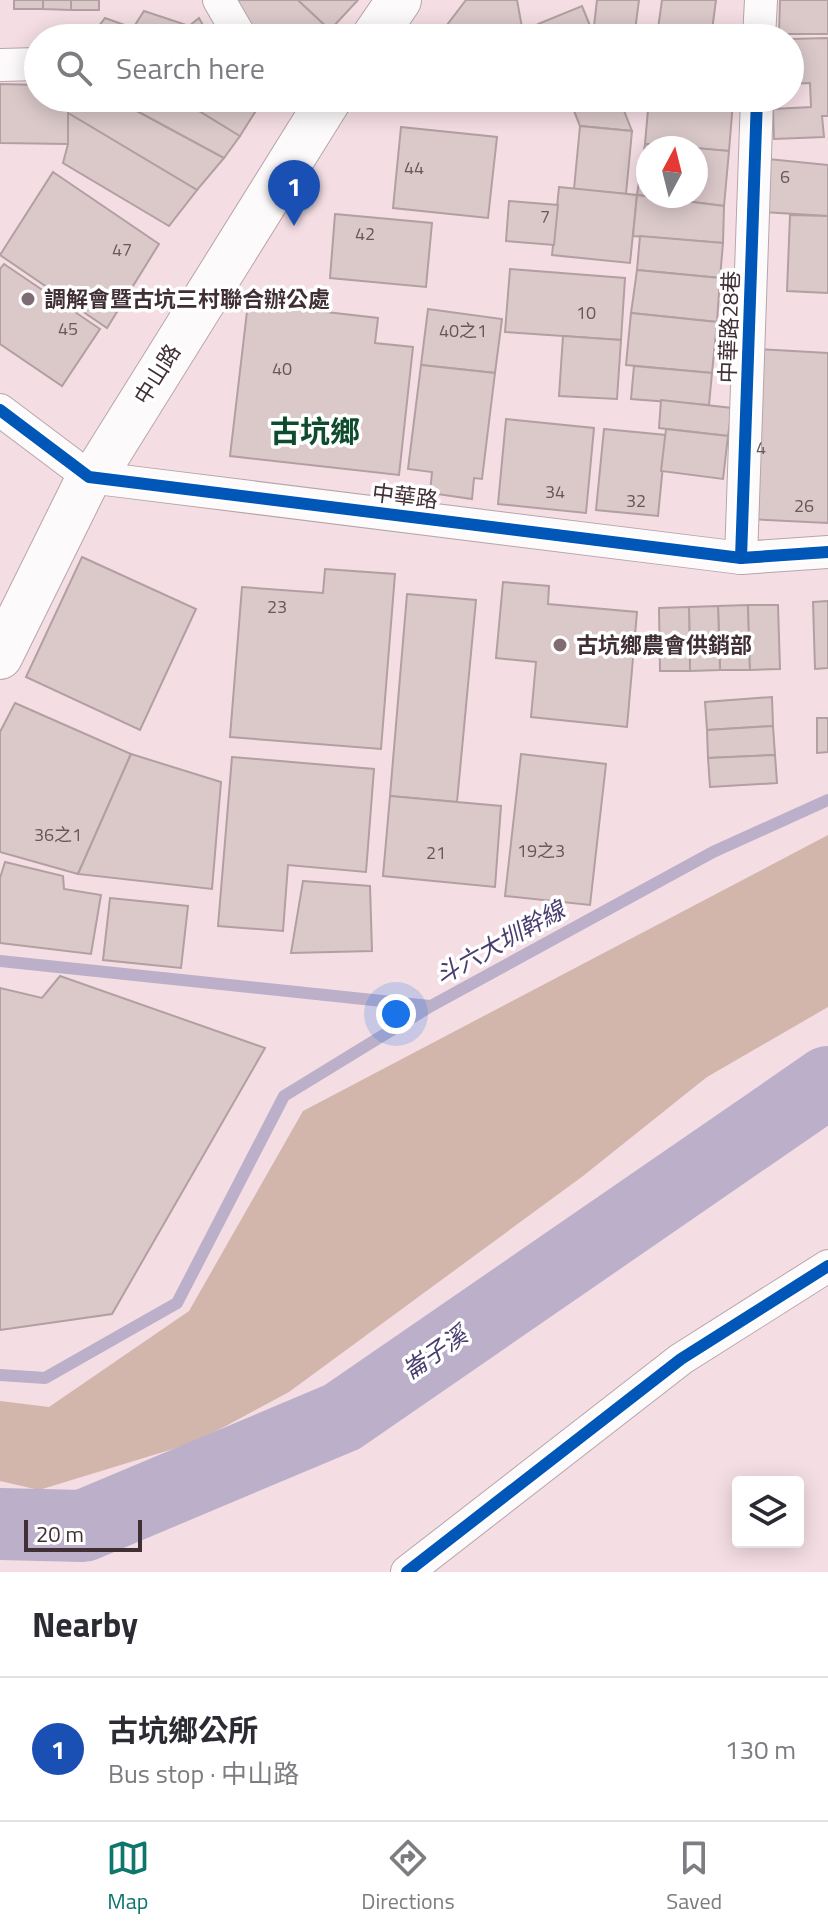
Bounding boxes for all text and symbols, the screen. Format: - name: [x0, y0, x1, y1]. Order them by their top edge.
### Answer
- search box: [24, 24, 804, 112]
- text: Search here: [116, 45, 265, 91]
- icon: search: [52, 46, 96, 90]
- north arrow: [636, 136, 708, 208]
- house number: 44: [404, 154, 424, 181]
- pin: 1: [268, 160, 320, 226]
- house number: 6: [780, 163, 790, 190]
- house number: 7: [540, 203, 550, 230]
- house number: 42: [355, 220, 375, 247]
- house number: 47: [112, 236, 132, 263]
- street label: 中華路28巷: [710, 270, 748, 384]
- place label: 調解會暨古坑三村聯合辦公處: [44, 282, 330, 316]
- marker: 調解會暨古坑三村聯合辦公處: [19, 290, 37, 308]
- house number: 10: [576, 299, 596, 326]
- house number: 45: [58, 315, 78, 342]
- house number: 40之1: [439, 317, 487, 344]
- street label: 中山路: [125, 337, 189, 411]
- house number: 40: [272, 355, 292, 382]
- district label: 古坑鄉: [270, 408, 360, 454]
- house number: 4: [756, 434, 766, 461]
- street label: 中華路: [370, 475, 440, 517]
- house number: 34: [545, 478, 565, 505]
- house number: 32: [626, 487, 646, 514]
- house number: 26: [794, 492, 814, 519]
- house number: 23: [267, 593, 287, 620]
- place label: 古坑鄉農會供銷部: [576, 628, 752, 662]
- marker: 古坑鄉農會供銷部: [551, 636, 569, 654]
- house number: 36之1: [34, 821, 82, 848]
- house number: 19之3: [517, 837, 565, 864]
- house number: 21: [426, 839, 446, 866]
- water label: 斗六大圳幹線: [428, 890, 574, 993]
- your location: [376, 994, 416, 1034]
- water label: 崙子溪: [395, 1315, 477, 1388]
- map controls: [732, 1476, 804, 1548]
- button: layers: [732, 1476, 804, 1548]
- scale bar: [24, 1516, 142, 1552]
- text: 20 m: [36, 1517, 84, 1551]
- text: Nearby: [32, 1598, 138, 1650]
- text: 古坑鄉公所: [108, 1707, 258, 1753]
- text: 1: [51, 1730, 65, 1769]
- text: 130 m: [725, 1730, 796, 1769]
- text: Bus stop · 中山路: [108, 1754, 299, 1793]
- tab: Map: [106, 1836, 150, 1918]
- tab: Directions: [361, 1836, 455, 1918]
- tab: Saved: [666, 1836, 722, 1918]

